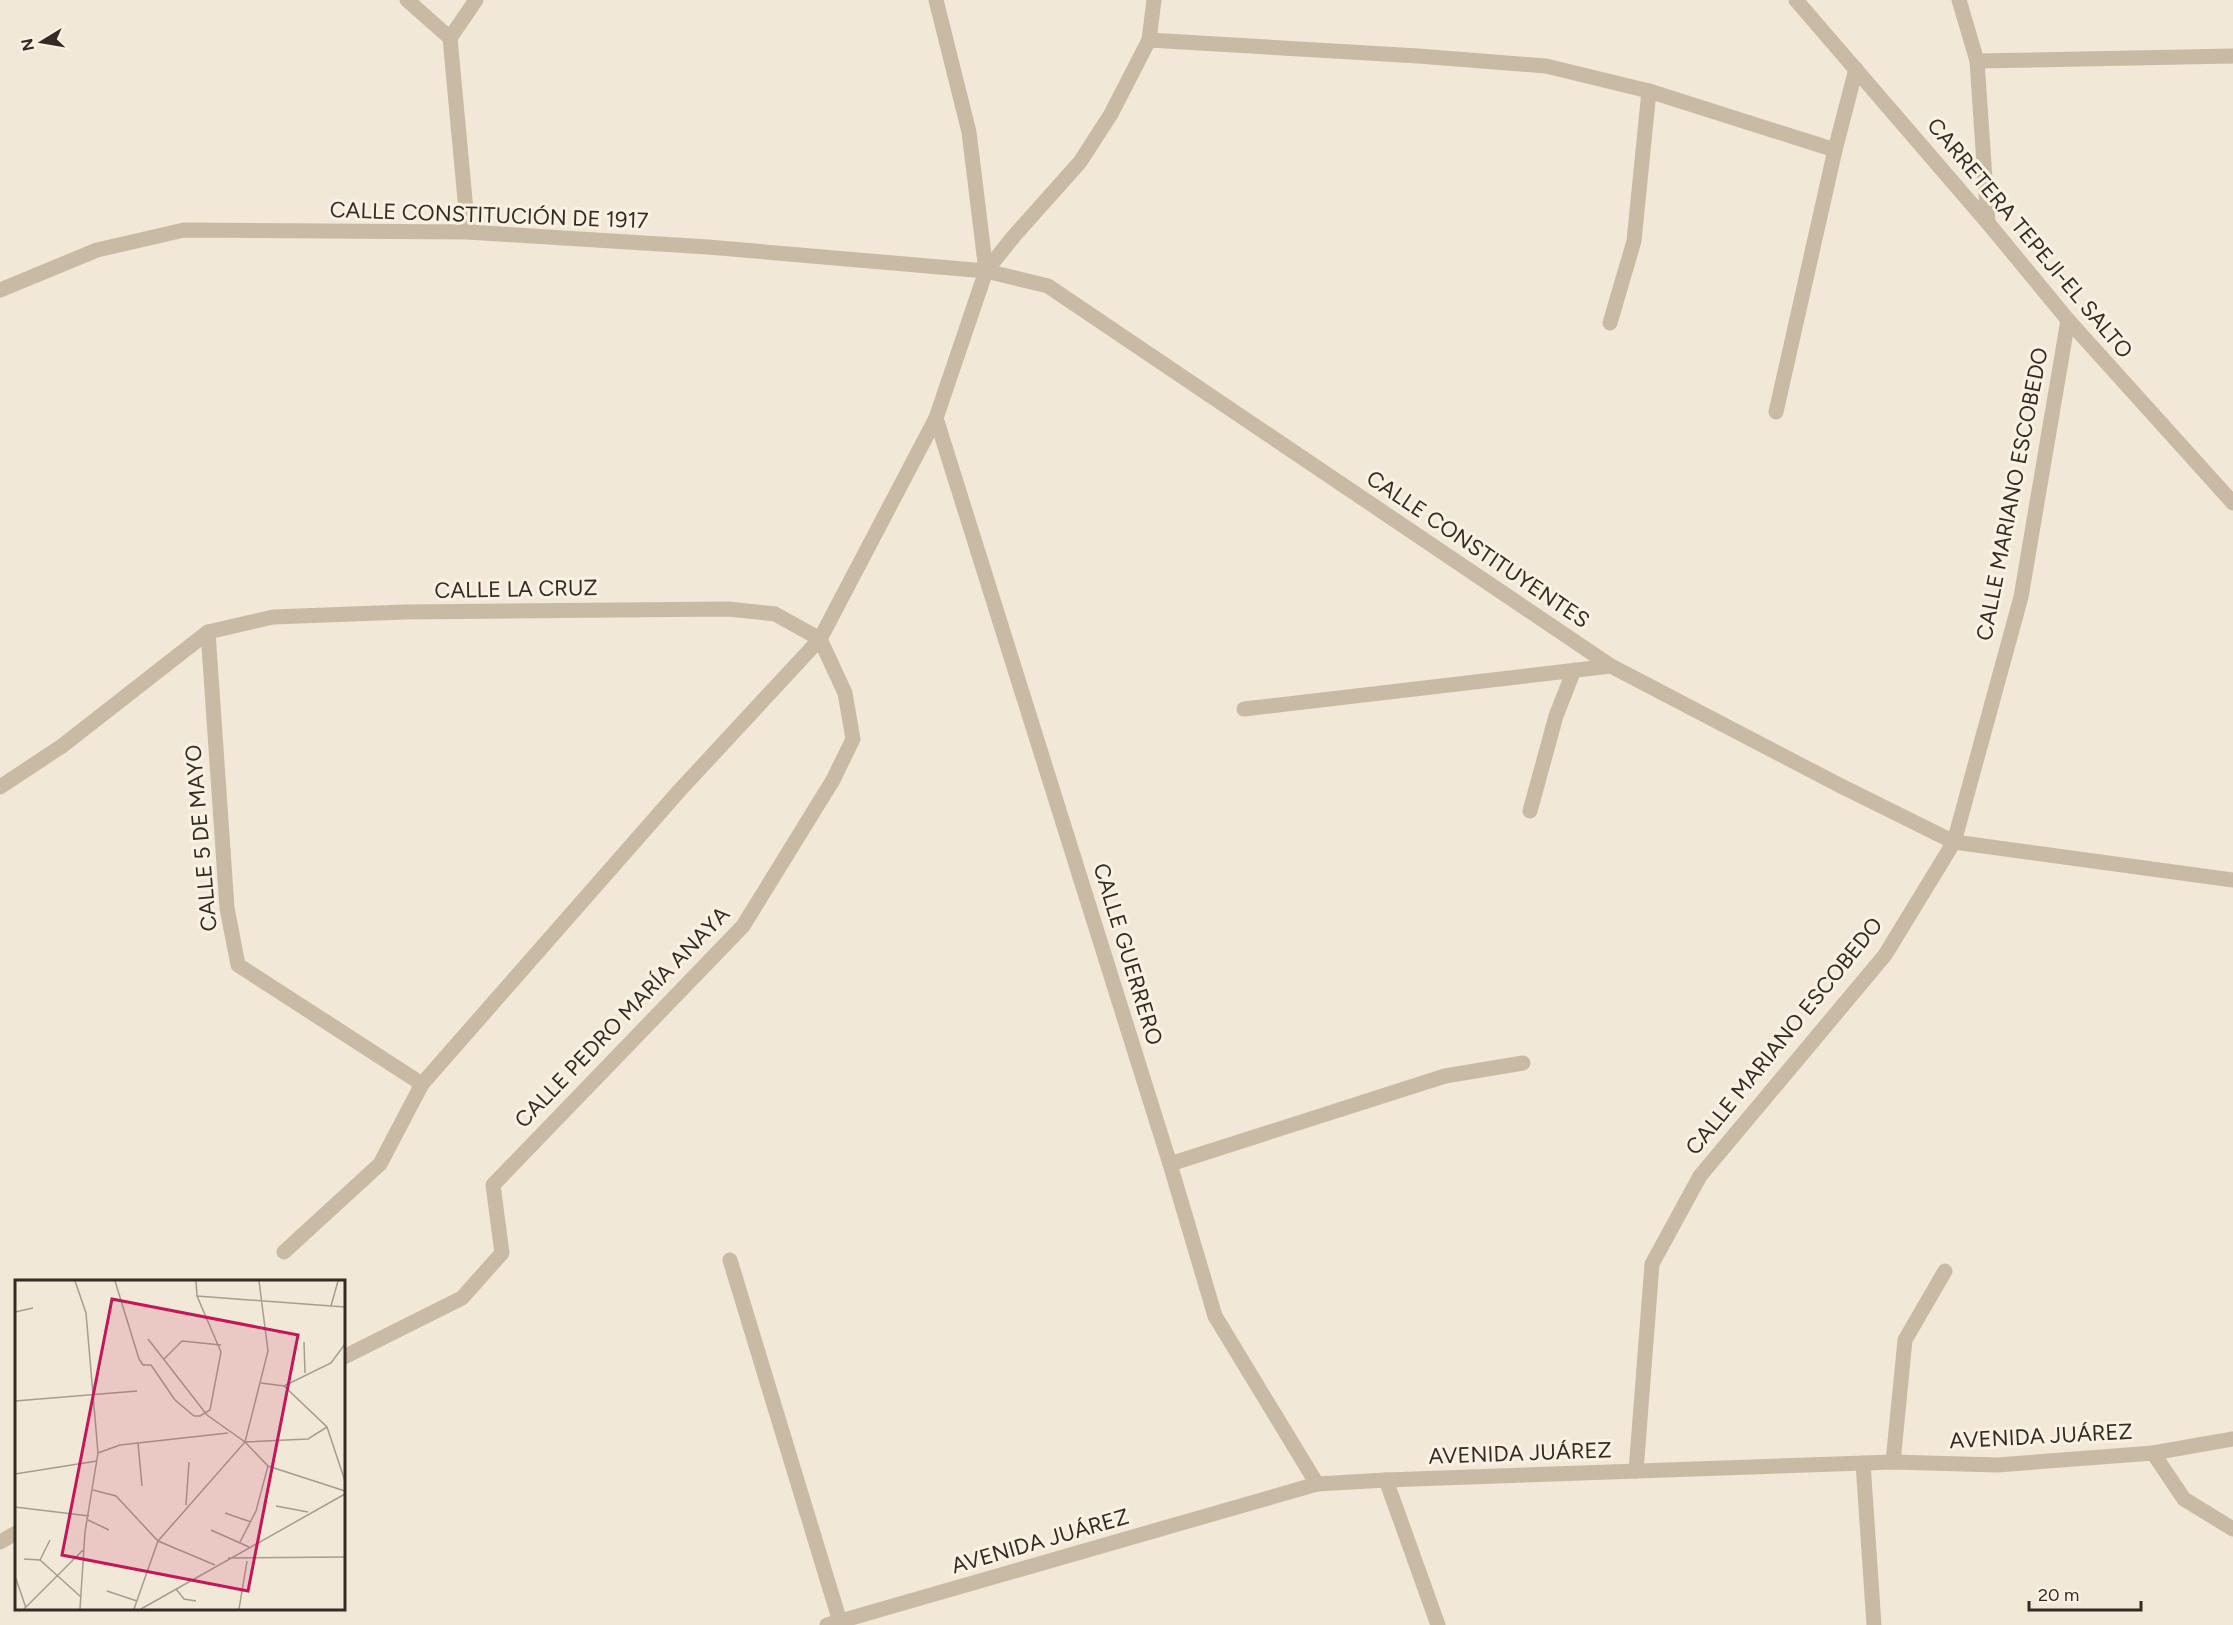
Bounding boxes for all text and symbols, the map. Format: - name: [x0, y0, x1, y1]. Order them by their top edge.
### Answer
- north arrow: [12, 12, 72, 72]
- text: N: [17, 37, 38, 53]
- street label: CARRETERA TEPEJI-EL SALTO: [1922, 112, 2138, 364]
- street label: CALLE CONSTITUCIÓN DE 1917: [329, 196, 649, 234]
- street label: CALLE MARIANO ESCOBEDO: [1970, 345, 2054, 643]
- street label: CALLE CONSTITUYENTES: [1361, 464, 1595, 634]
- street label: CALLE LA CRUZ: [434, 574, 598, 604]
- street label: CALLE 5 DE MAYO: [179, 743, 223, 933]
- street label: CALLE GUERRERO: [1087, 860, 1169, 1048]
- street label: CALLE PEDRO MARÍA ANAYA: [509, 901, 735, 1133]
- street label: CALLE MARIANO ESCOBEDO: [1680, 912, 1888, 1160]
- inset map: [15, 1280, 345, 1610]
- street label: AVENIDA JUÁREZ: [1949, 1418, 2133, 1454]
- street label: AVENIDA JUÁREZ: [1428, 1436, 1612, 1470]
- street label: AVENIDA JUÁREZ: [948, 1503, 1132, 1579]
- scale bar: [2029, 1574, 2142, 1612]
- text: 20 m: [2038, 1584, 2079, 1606]

